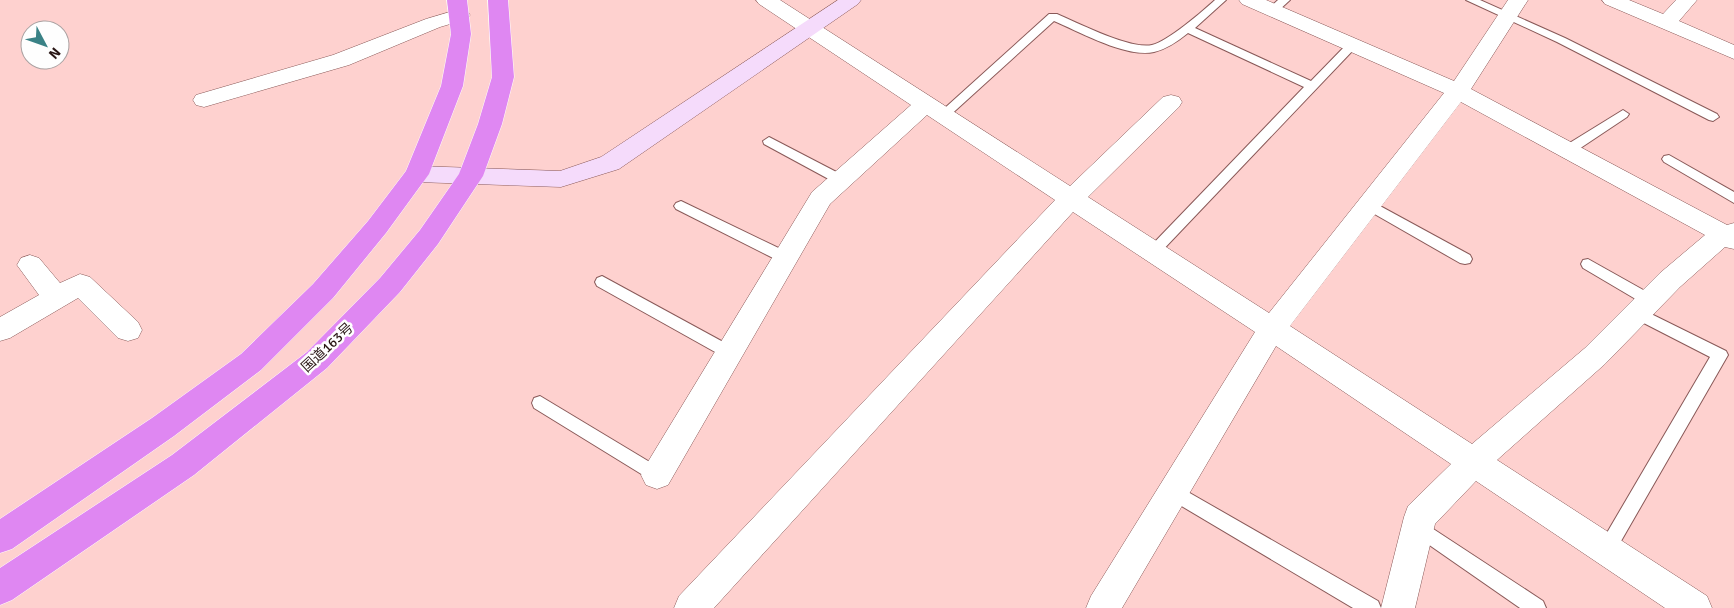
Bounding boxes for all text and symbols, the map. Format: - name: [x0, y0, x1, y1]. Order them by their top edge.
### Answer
- north arrow: [20, 20, 70, 70]
- text: N: [45, 44, 64, 62]
- street label: 国道163号: [298, 319, 357, 376]

